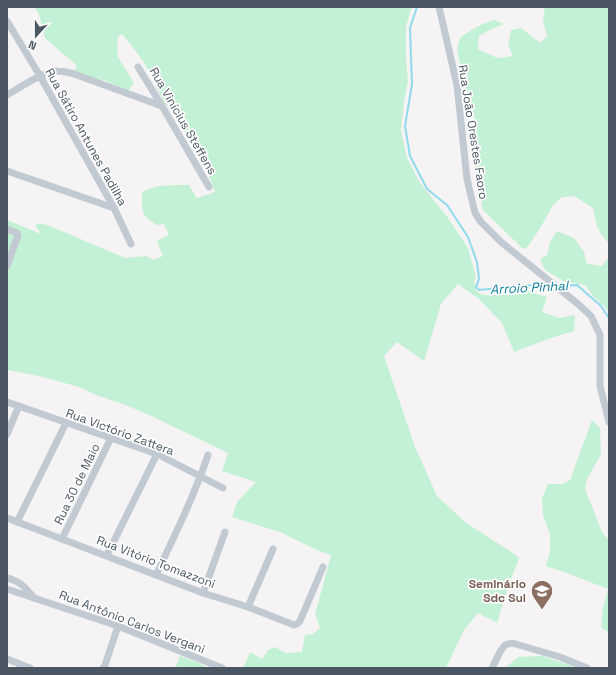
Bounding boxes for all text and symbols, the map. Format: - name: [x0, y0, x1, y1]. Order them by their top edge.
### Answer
- north arrow: [16, 16, 56, 56]
- text: N: [26, 37, 38, 53]
- street label: Rua Vinícius Steffens: [146, 64, 220, 178]
- street label: Rua João Orestes Faoro: [454, 64, 492, 200]
- street label: Rua Sátiro Antunes Padilha: [41, 65, 131, 209]
- water label: Arroio Pinhal: [490, 277, 570, 298]
- street label: Rua Victório Zattera: [64, 405, 177, 459]
- street label: Rua 30 de Maio: [50, 441, 104, 527]
- street label: Rua Vitório Tomazzoni: [94, 532, 218, 592]
- place label: Seminário Sdc Sul: [469, 576, 526, 606]
- school or university icon: Seminário Sdc Sul: [529, 578, 555, 611]
- street label: Rua Antônio Carlos Vergani: [57, 587, 207, 657]

